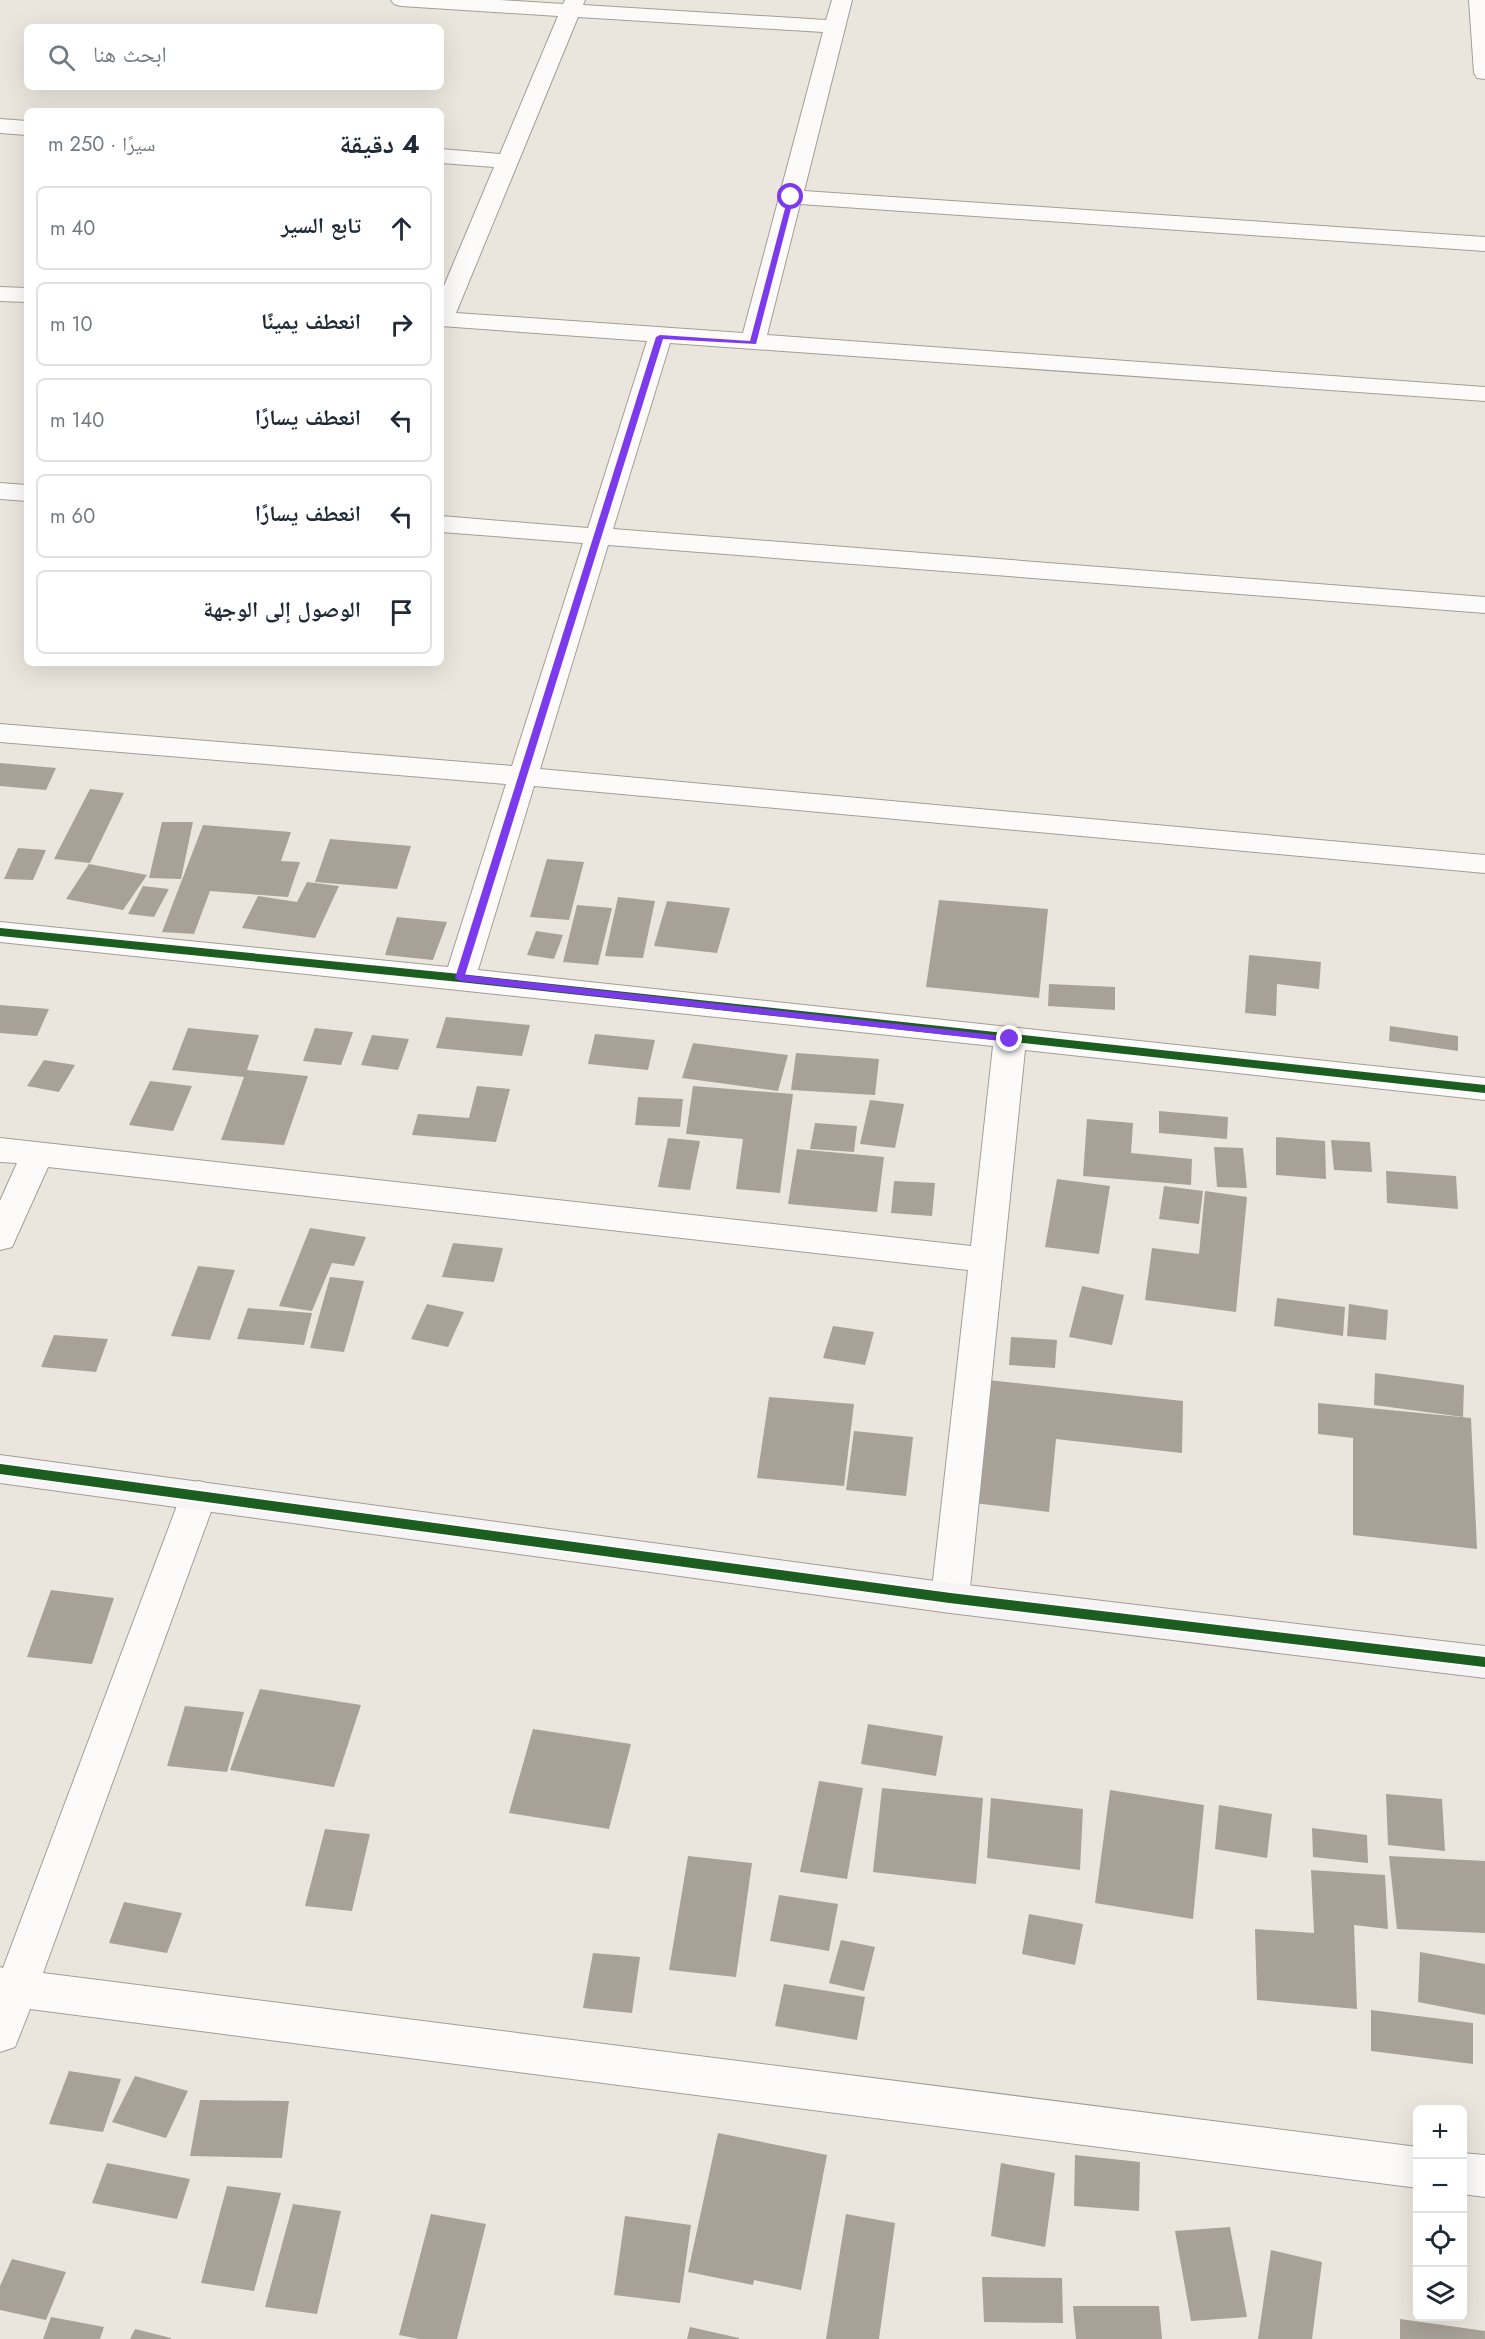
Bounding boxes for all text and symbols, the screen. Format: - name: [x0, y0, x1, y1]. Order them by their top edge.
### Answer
- search box: [24, 24, 444, 90]
- text: ابحث هنا: [93, 38, 167, 70]
- icon: search: [45, 41, 78, 74]
- text: 4 دقيقة: [339, 125, 420, 163]
- text: سيرًا · 250 m: [48, 130, 155, 159]
- route start: [777, 183, 803, 209]
- text: تابع السير: [281, 209, 361, 241]
- icon: ahead: [385, 212, 418, 245]
- text: 40 m: [50, 214, 95, 243]
- text: انعطف يمينًا: [261, 305, 361, 337]
- icon: right: [385, 308, 418, 341]
- text: 10 m: [50, 310, 93, 339]
- text: انعطف يسارًا: [255, 401, 361, 433]
- icon: left: [385, 404, 418, 437]
- text: 140 m: [50, 406, 104, 435]
- text: انعطف يسارًا: [255, 497, 361, 529]
- icon: left: [385, 500, 418, 533]
- text: 60 m: [50, 502, 95, 531]
- text: الوصول إلى الوجهة: [203, 593, 361, 625]
- icon: arrive: [385, 596, 418, 629]
- route end: [996, 1025, 1022, 1051]
- map controls: [1413, 2105, 1467, 2321]
- button: +: [1413, 2105, 1467, 2159]
- button: −: [1413, 2159, 1467, 2213]
- button: locate: [1413, 2213, 1467, 2267]
- button: layers: [1413, 2267, 1467, 2321]

